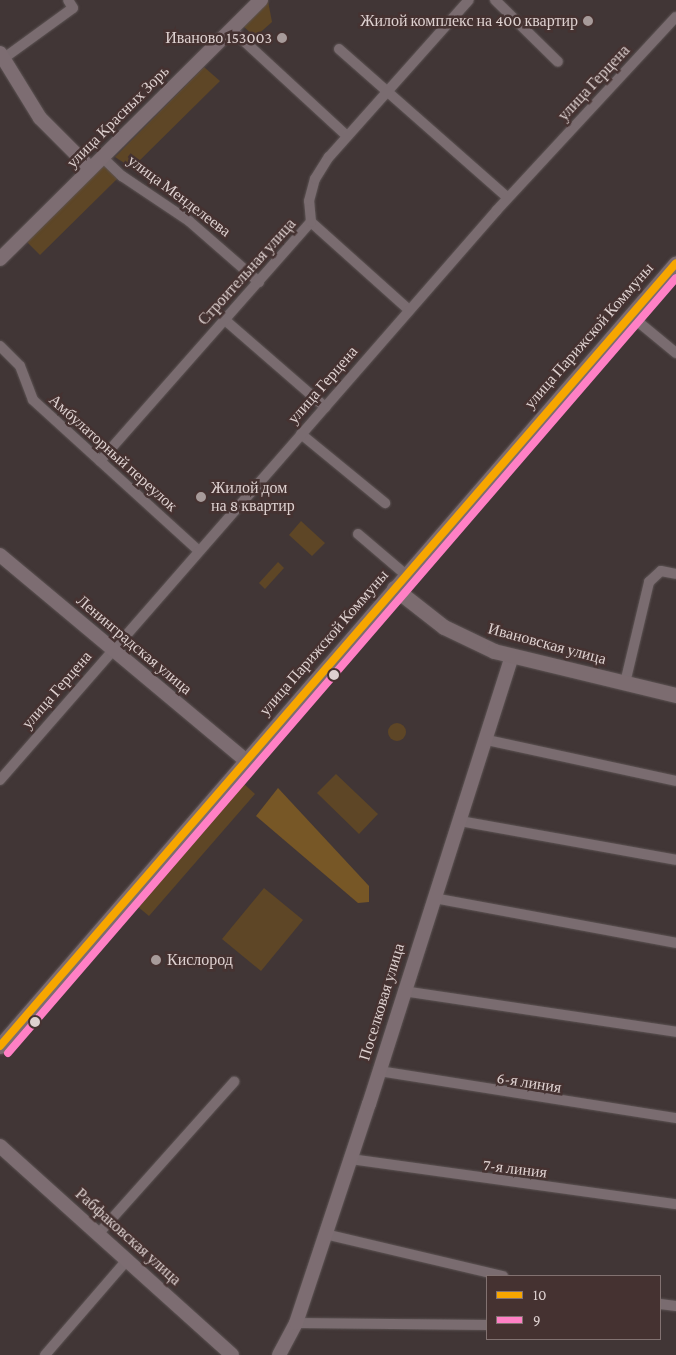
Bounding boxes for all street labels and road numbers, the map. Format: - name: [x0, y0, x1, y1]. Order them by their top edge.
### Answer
- street label: улица Герцена: [554, 41, 634, 125]
- street label: улица Красных Зорь: [63, 62, 173, 172]
- street label: улица Менделеева: [124, 151, 234, 241]
- street label: Строительная улица: [194, 215, 300, 329]
- street label: улица Парижской Коммуны: [520, 259, 658, 413]
- street label: улица Герцена: [284, 342, 362, 428]
- street label: Амбулаторный переулок: [45, 390, 181, 516]
- street label: улица Парижской Коммуны: [255, 566, 393, 720]
- street label: Ленинградская улица: [72, 591, 196, 699]
- street label: Ивановская улица: [486, 619, 608, 669]
- street label: улица Герцена: [18, 647, 96, 733]
- street label: Поселковая улица: [355, 941, 409, 1063]
- street label: 6-я линия: [495, 1068, 563, 1098]
- street label: 7-я линия: [482, 1156, 548, 1182]
- street label: Рабфаковская улица: [71, 1184, 185, 1290]

